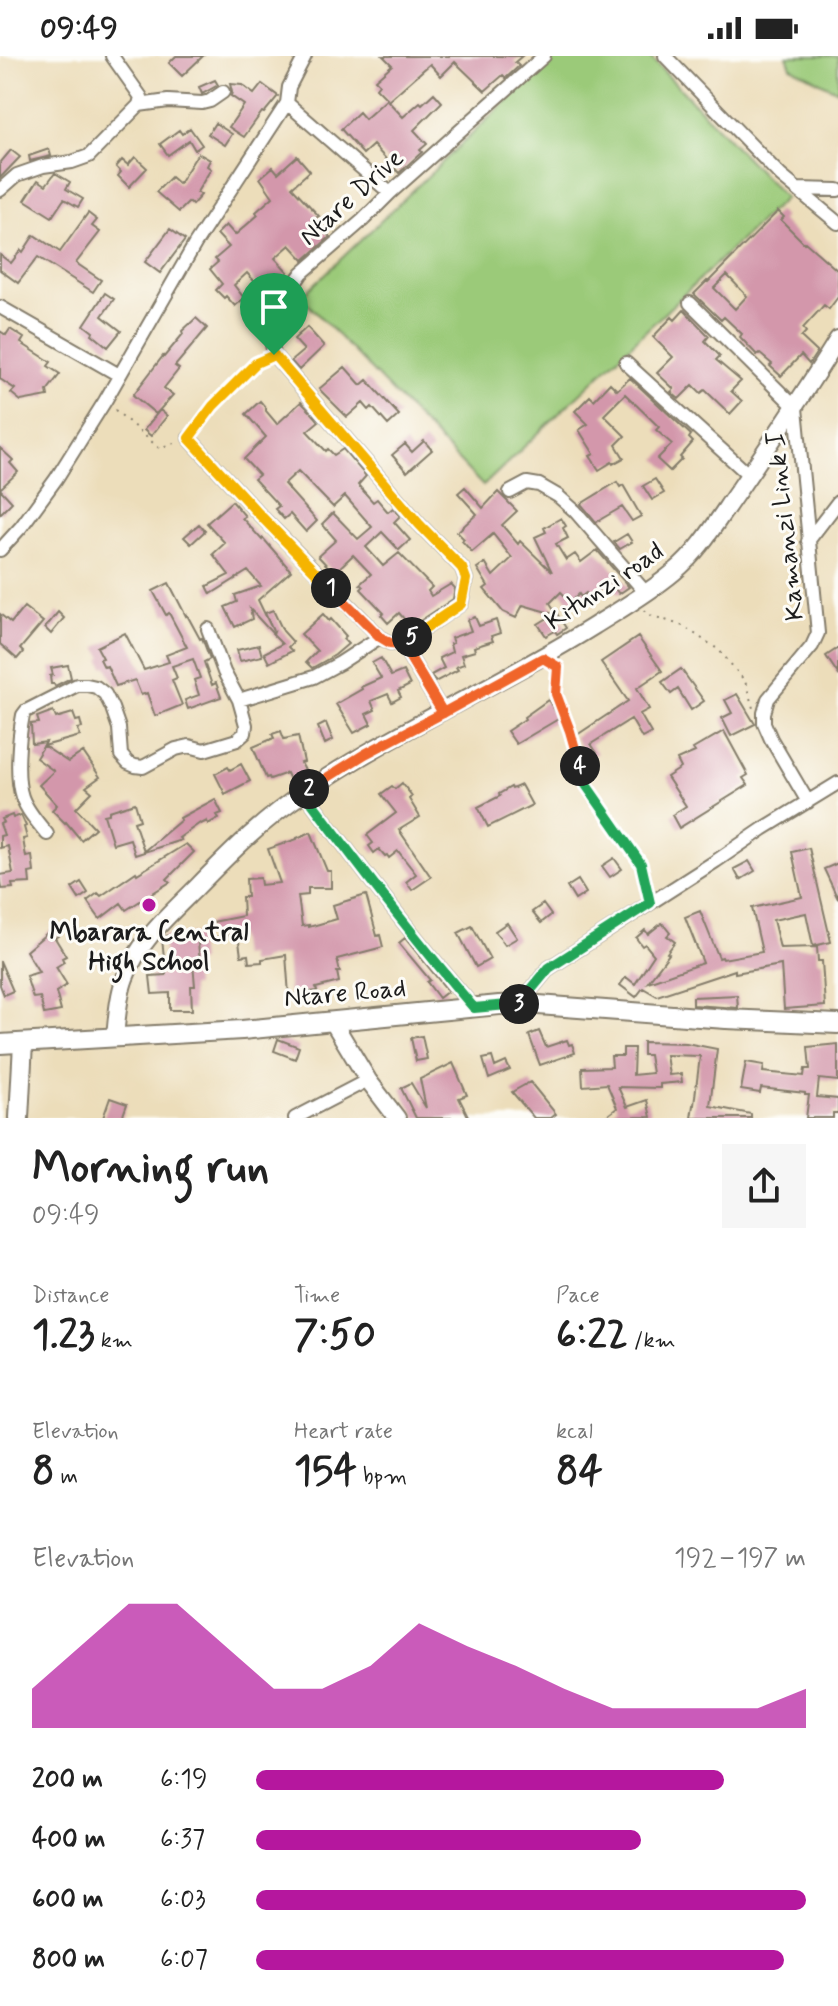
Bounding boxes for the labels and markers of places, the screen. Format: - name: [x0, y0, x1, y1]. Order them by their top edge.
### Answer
- pin: [240, 273, 308, 355]
- pin: 1: [311, 568, 351, 608]
- pin: 5: [392, 617, 432, 657]
- pin: 4: [560, 746, 600, 786]
- pin: 2: [289, 769, 329, 809]
- marker: Mbarara Central High School: [140, 896, 158, 914]
- place label: Mbarara Central High School: [49, 916, 249, 983]
- pin: 3: [499, 984, 539, 1024]

